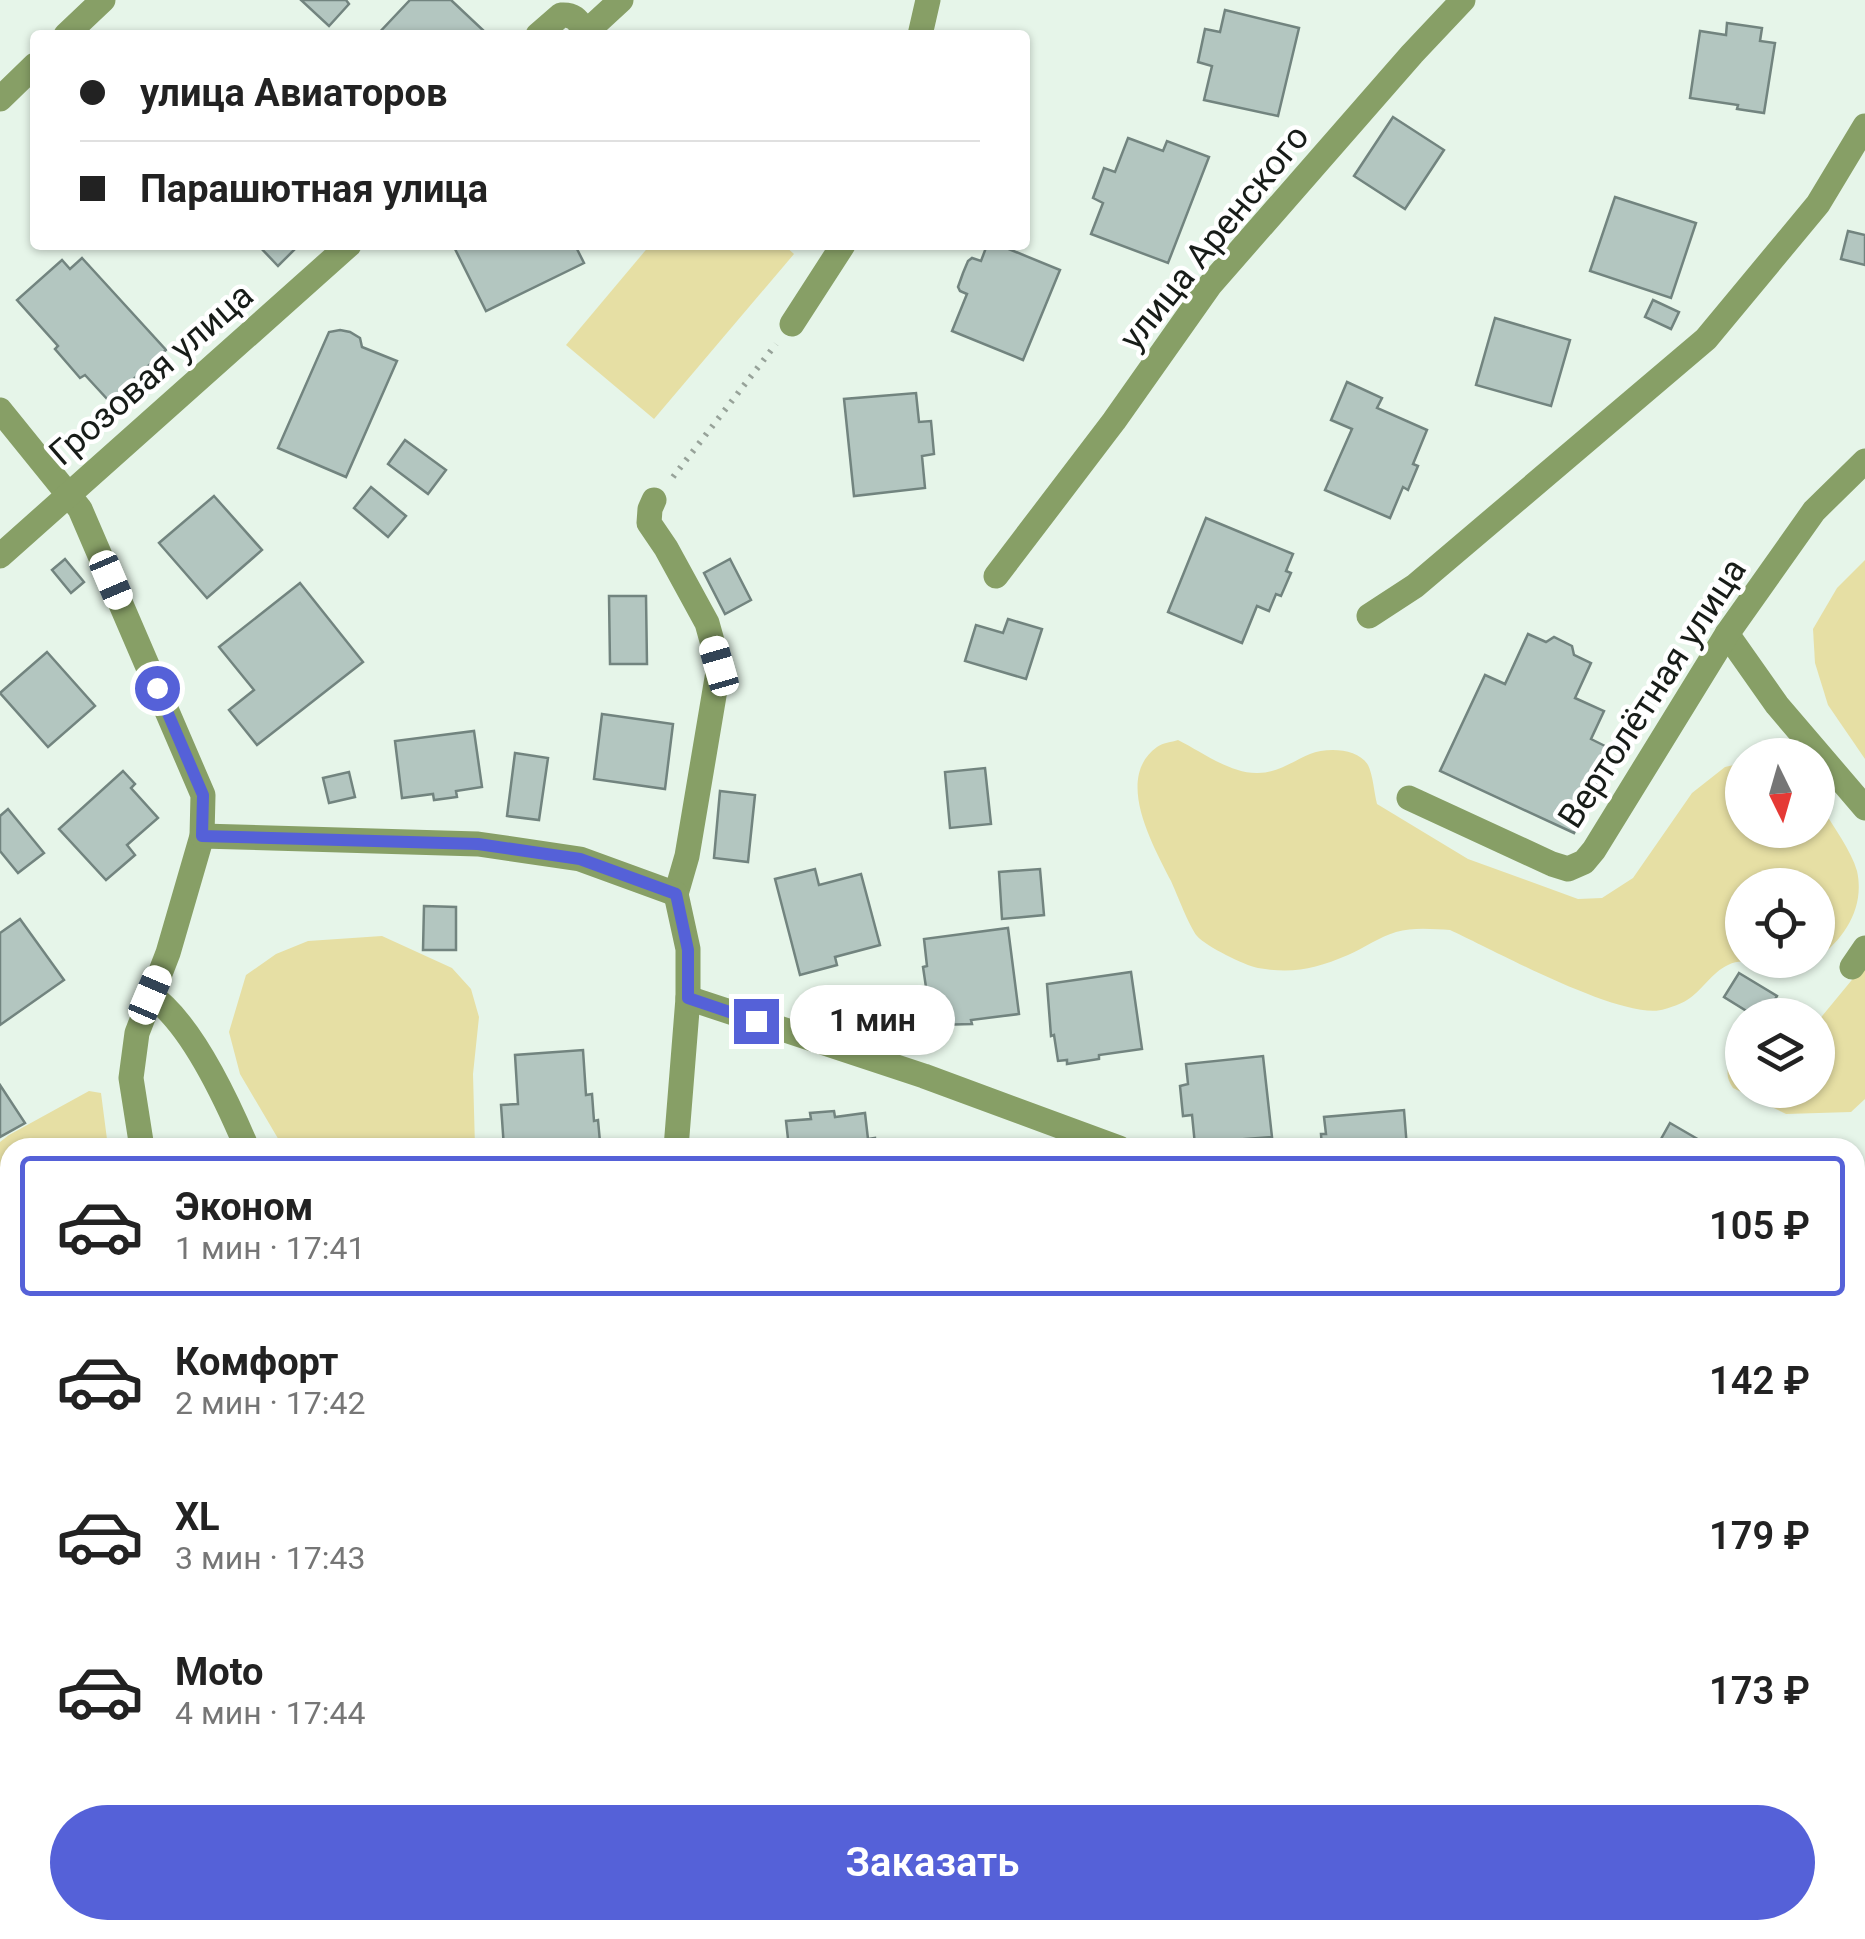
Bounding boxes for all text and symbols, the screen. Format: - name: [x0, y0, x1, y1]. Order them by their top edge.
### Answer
- text: улица Авиаторов: [140, 71, 447, 115]
- street label: улица Аренского: [1111, 117, 1318, 358]
- text: Парашютная улица: [140, 167, 488, 211]
- street label: Грозовая улица: [41, 275, 262, 474]
- car: [85, 547, 137, 613]
- street label: Вертолётная улица: [1550, 551, 1755, 836]
- car: [696, 633, 742, 699]
- route start: [135, 666, 180, 711]
- north arrow: [1725, 738, 1835, 848]
- map controls: [1725, 738, 1835, 1108]
- button: locate: [1725, 868, 1835, 978]
- car: [124, 962, 176, 1028]
- callout: 1 мин: [791, 986, 956, 1056]
- button: layers: [1725, 998, 1835, 1108]
- route end: [734, 999, 779, 1044]
- text: 1 мин: [829, 1001, 916, 1039]
- icon: car: [55, 1181, 145, 1271]
- text: Эконом: [175, 1185, 313, 1229]
- text: 105 ₽: [1709, 1204, 1810, 1248]
- text: 1 мин · 17:41: [175, 1229, 366, 1267]
- icon: car: [55, 1336, 145, 1426]
- text: Комфорт: [175, 1340, 338, 1384]
- text: 142 ₽: [1709, 1359, 1810, 1403]
- text: 2 мин · 17:42: [175, 1384, 366, 1422]
- icon: car: [55, 1491, 145, 1581]
- text: XL: [175, 1495, 220, 1539]
- text: 179 ₽: [1709, 1514, 1810, 1558]
- text: 3 мин · 17:43: [175, 1539, 366, 1577]
- icon: car: [55, 1646, 145, 1736]
- text: Moto: [175, 1650, 264, 1694]
- text: 173 ₽: [1709, 1669, 1810, 1713]
- text: 4 мин · 17:44: [175, 1694, 366, 1732]
- button: Заказать: [50, 1805, 1815, 1920]

